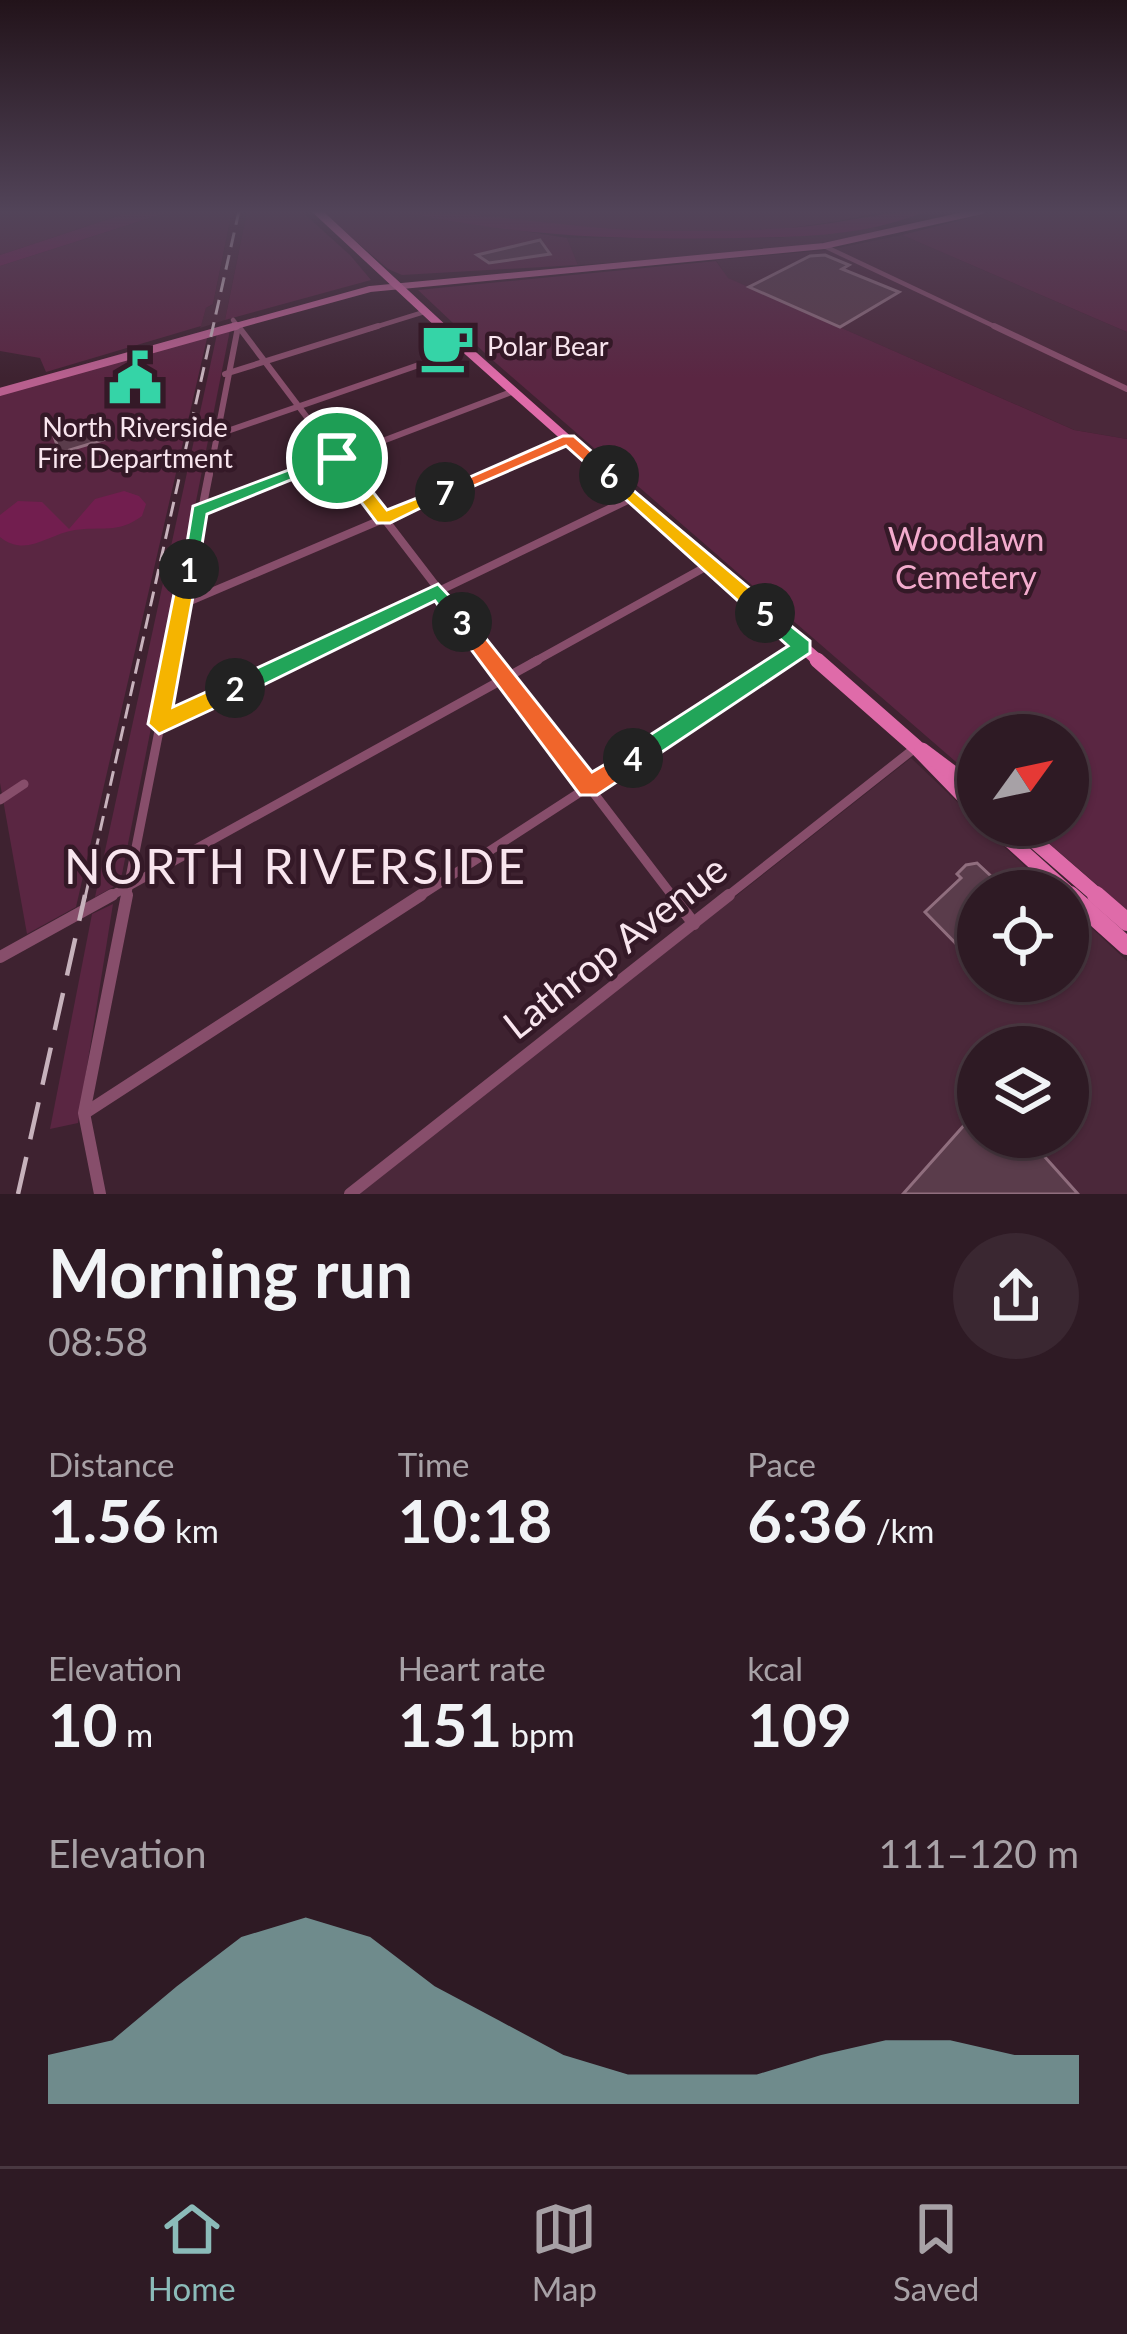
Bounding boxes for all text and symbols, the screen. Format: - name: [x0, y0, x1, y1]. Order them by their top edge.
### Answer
- cafe icon: Polar Bear: [418, 318, 476, 376]
- place label: Polar Bear: [487, 329, 609, 362]
- public building icon: North Riverside Fire Department: [106, 349, 164, 407]
- pin: [286, 407, 388, 509]
- place label: North Riverside Fire Department: [37, 410, 233, 474]
- icon: arrive: [304, 425, 370, 491]
- pin: 6: [579, 445, 639, 505]
- text: 6: [599, 455, 619, 495]
- pin: 7: [415, 462, 475, 522]
- text: 7: [435, 472, 455, 512]
- park label: Woodlawn Cemetery: [888, 518, 1044, 596]
- pin: 1: [159, 539, 219, 599]
- text: 1: [179, 549, 199, 589]
- pin: 5: [735, 583, 795, 643]
- pin: 3: [432, 592, 492, 652]
- text: 5: [755, 593, 775, 633]
- text: 3: [452, 602, 472, 642]
- pin: 2: [205, 658, 265, 718]
- text: 2: [225, 668, 245, 708]
- north arrow: [957, 714, 1089, 846]
- map controls: [957, 714, 1089, 1158]
- pin: 4: [603, 728, 663, 788]
- text: 4: [623, 738, 643, 778]
- district label: NORTH RIVERSIDE: [64, 837, 528, 894]
- street label: Lathrop Avenue: [494, 845, 735, 1047]
- button: locate: [957, 870, 1089, 1002]
- button: layers: [957, 1026, 1089, 1158]
- text: Morning run: [48, 1233, 413, 1312]
- button: share: [953, 1233, 1079, 1359]
- text: 08:58: [48, 1318, 148, 1364]
- text: Distance: [48, 1444, 175, 1484]
- text: Time: [398, 1444, 470, 1484]
- text: Pace: [747, 1444, 816, 1484]
- text: 1.56: [48, 1484, 167, 1556]
- text: 10:18: [398, 1484, 552, 1556]
- text: 6:36: [747, 1484, 867, 1556]
- text: km: [167, 1510, 219, 1550]
- text: /km: [867, 1510, 934, 1550]
- text: Elevation: [48, 1648, 182, 1688]
- text: Heart rate: [398, 1648, 546, 1688]
- text: kcal: [747, 1648, 803, 1688]
- text: 10: [48, 1688, 118, 1760]
- text: 151: [398, 1688, 502, 1760]
- text: 109: [747, 1688, 852, 1760]
- text: m: [118, 1714, 153, 1754]
- text: bpm: [502, 1714, 575, 1754]
- text: Elevation: [48, 1830, 206, 1876]
- text: 111–120 m: [879, 1830, 1079, 1876]
- tab: Home: [148, 2196, 236, 2308]
- tab: Map: [531, 2196, 597, 2308]
- tab: Saved: [893, 2196, 979, 2308]

